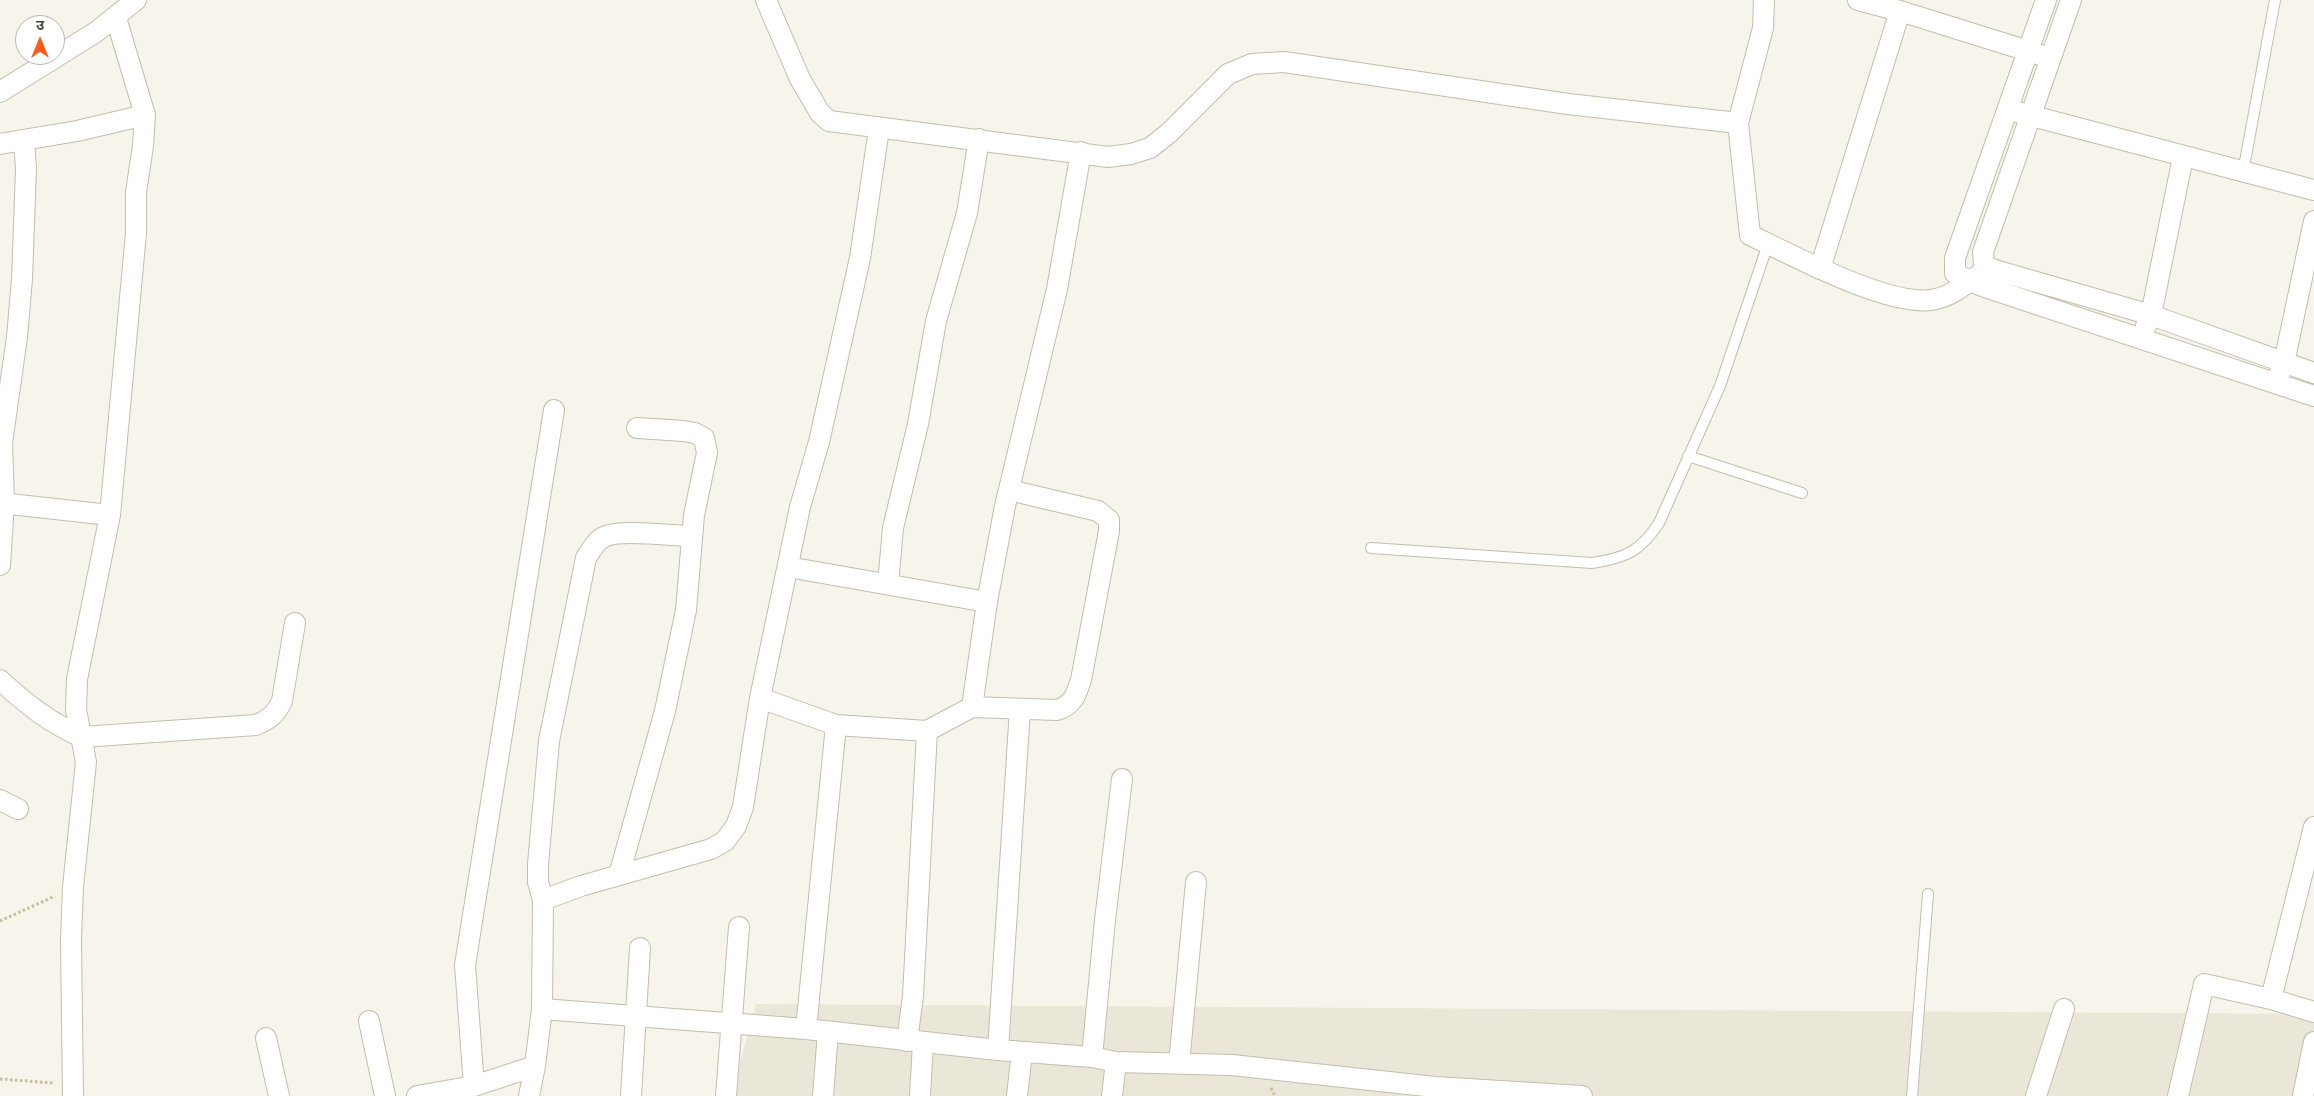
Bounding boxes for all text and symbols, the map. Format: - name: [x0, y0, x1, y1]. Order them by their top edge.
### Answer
- north arrow: [15, 15, 65, 65]
- text: उ: [36, 17, 44, 34]

